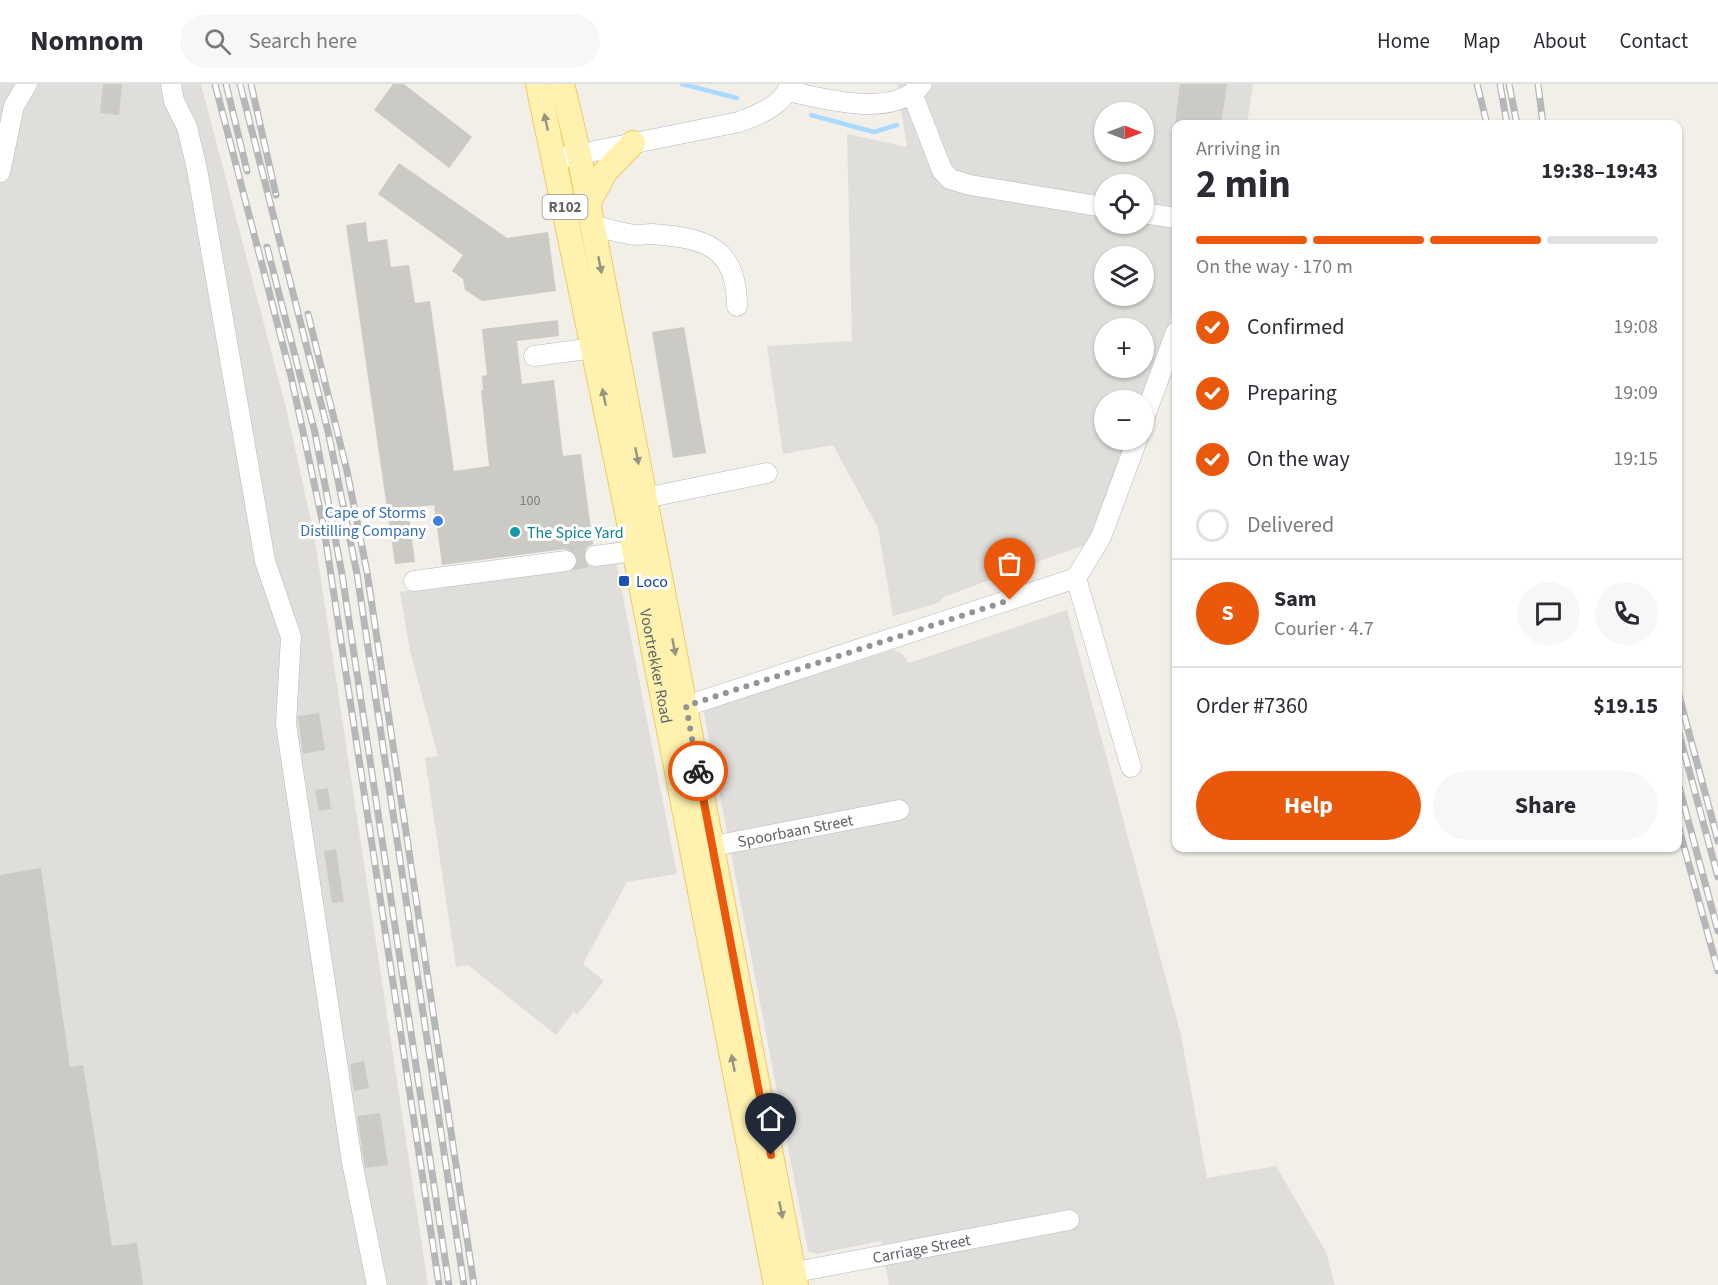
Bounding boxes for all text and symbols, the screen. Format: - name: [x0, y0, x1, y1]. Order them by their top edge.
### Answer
- search box: [180, 14, 600, 68]
- text: Nomnom: [30, 21, 144, 61]
- icon: search: [201, 25, 234, 58]
- text: Search here: [249, 25, 357, 57]
- text: Home: [1377, 26, 1430, 56]
- text: Map: [1463, 26, 1501, 56]
- text: About: [1534, 26, 1586, 56]
- text: Contact: [1619, 26, 1688, 56]
- north arrow: [1094, 102, 1154, 162]
- map controls: [1094, 102, 1154, 450]
- one-way arrow: [541, 112, 551, 131]
- text: Arriving in: [1196, 135, 1281, 163]
- text: 19:38–19:43: [1541, 155, 1658, 187]
- text: 2 min: [1196, 157, 1291, 213]
- button: locate: [1094, 174, 1154, 234]
- road number: R102: [542, 195, 588, 219]
- button: layers: [1094, 246, 1154, 306]
- text: On the way · 170 m: [1196, 253, 1353, 281]
- one-way arrow: [596, 255, 605, 274]
- icon: check: [1196, 311, 1229, 344]
- text: Confirmed: [1247, 311, 1344, 343]
- text: 19:08: [1613, 313, 1658, 341]
- button: +: [1094, 318, 1154, 378]
- icon: check: [1196, 377, 1229, 410]
- text: Preparing: [1247, 377, 1337, 409]
- text: 19:09: [1613, 379, 1658, 407]
- one-way arrow: [599, 387, 608, 406]
- button: −: [1094, 390, 1154, 450]
- icon: check: [1196, 443, 1229, 476]
- text: On the way: [1247, 443, 1350, 475]
- text: 19:15: [1613, 445, 1658, 473]
- one-way arrow: [633, 447, 642, 466]
- house number: 100: [520, 491, 540, 511]
- place label: Cape of Storms Distilling Company: [300, 502, 427, 542]
- text: Delivered: [1247, 509, 1334, 541]
- marker: Cape of Storms Distilling Company: [431, 514, 445, 528]
- place label: The Spice Yard: [527, 522, 624, 544]
- marker: The Spice Yard: [508, 525, 522, 539]
- pin: [984, 538, 1035, 600]
- icon: bag: [993, 547, 1026, 580]
- place label: Loco: [636, 571, 668, 593]
- marker: Loco: [617, 574, 631, 588]
- button: chat: [1517, 582, 1580, 645]
- button: phone: [1595, 582, 1658, 645]
- text: Sam: [1274, 583, 1317, 615]
- text: S: [1221, 597, 1234, 629]
- street label: Voortrekker Road: [634, 607, 677, 725]
- text: Courier · 4.7: [1274, 615, 1374, 643]
- one-way arrow: [670, 638, 679, 657]
- text: Order #7360: [1196, 690, 1308, 722]
- text: $19.15: [1593, 690, 1658, 722]
- courier: [668, 741, 728, 801]
- icon: bike: [682, 755, 715, 788]
- button: Help: [1196, 771, 1421, 840]
- button: Share: [1433, 771, 1658, 840]
- street label: Spoorbaan Street: [736, 809, 856, 853]
- one-way arrow: [728, 1053, 737, 1072]
- pin: [745, 1093, 796, 1155]
- icon: home: [754, 1102, 787, 1135]
- one-way arrow: [777, 1201, 786, 1220]
- street label: Carriage Street: [871, 1229, 973, 1269]

